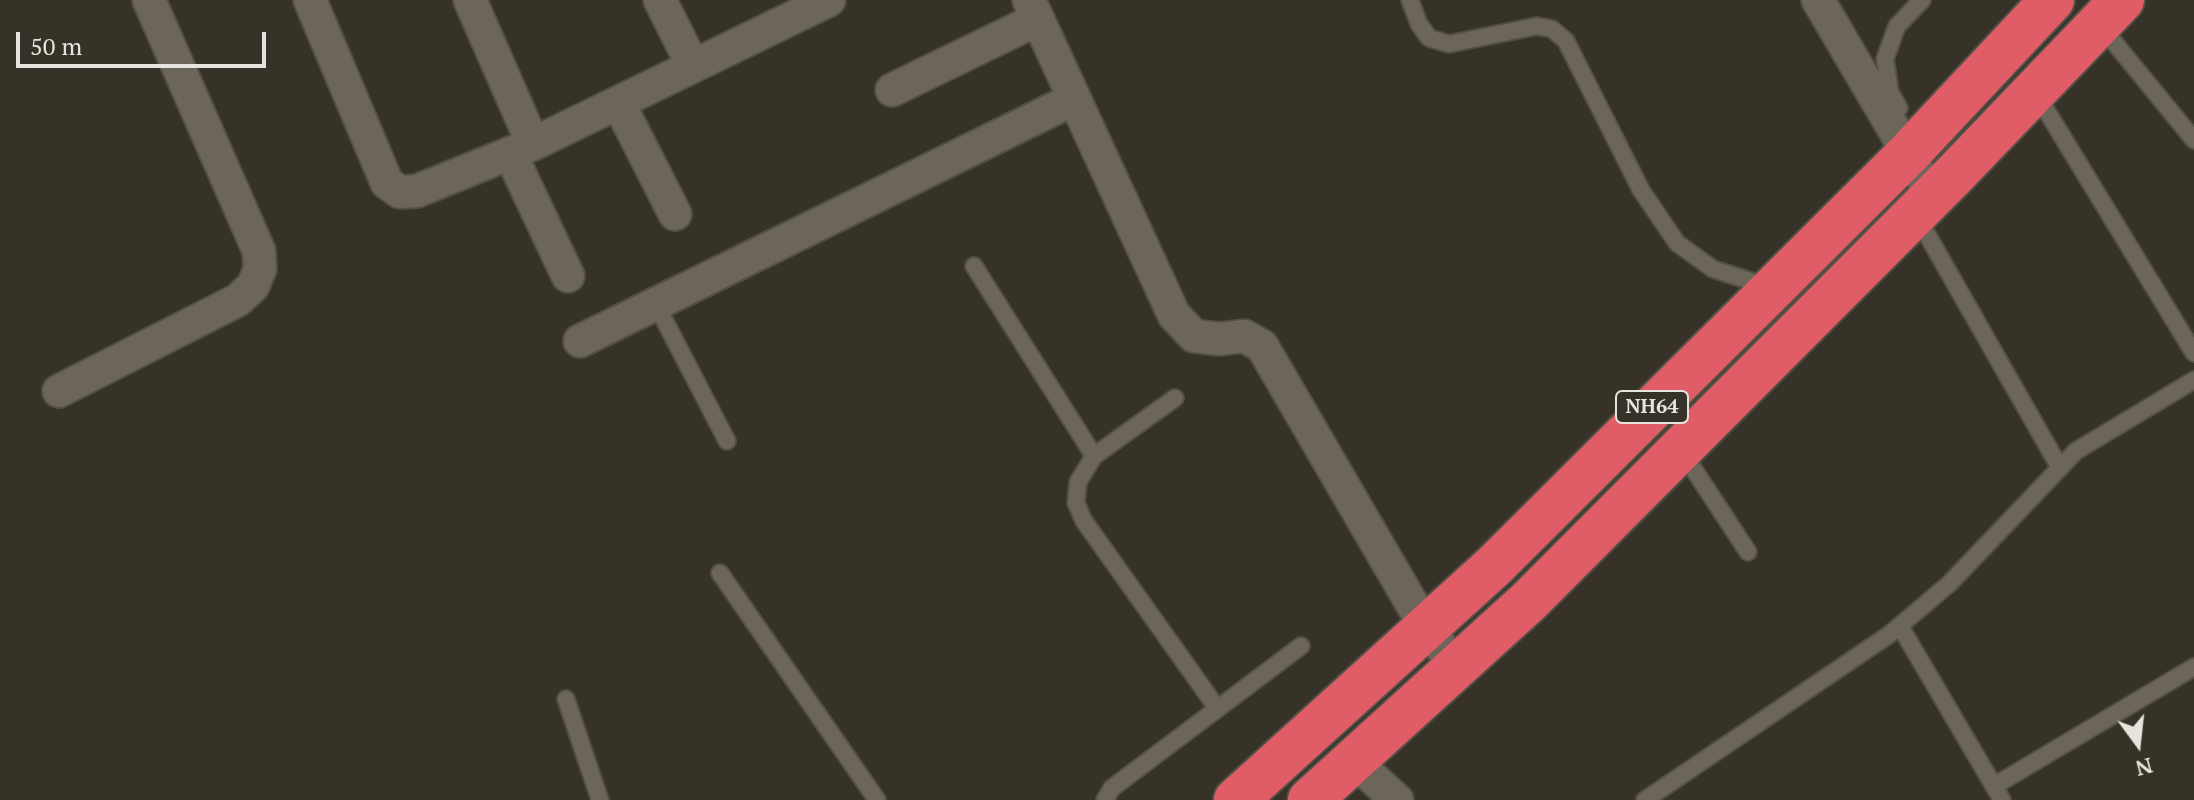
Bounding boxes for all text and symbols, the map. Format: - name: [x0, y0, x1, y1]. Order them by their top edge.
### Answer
- scale bar: [20, 16, 270, 66]
- text: 50 m: [30, 30, 82, 62]
- road number: NH64: [1616, 391, 1688, 423]
- north arrow: [2098, 704, 2178, 784]
- text: N: [2133, 751, 2156, 784]

